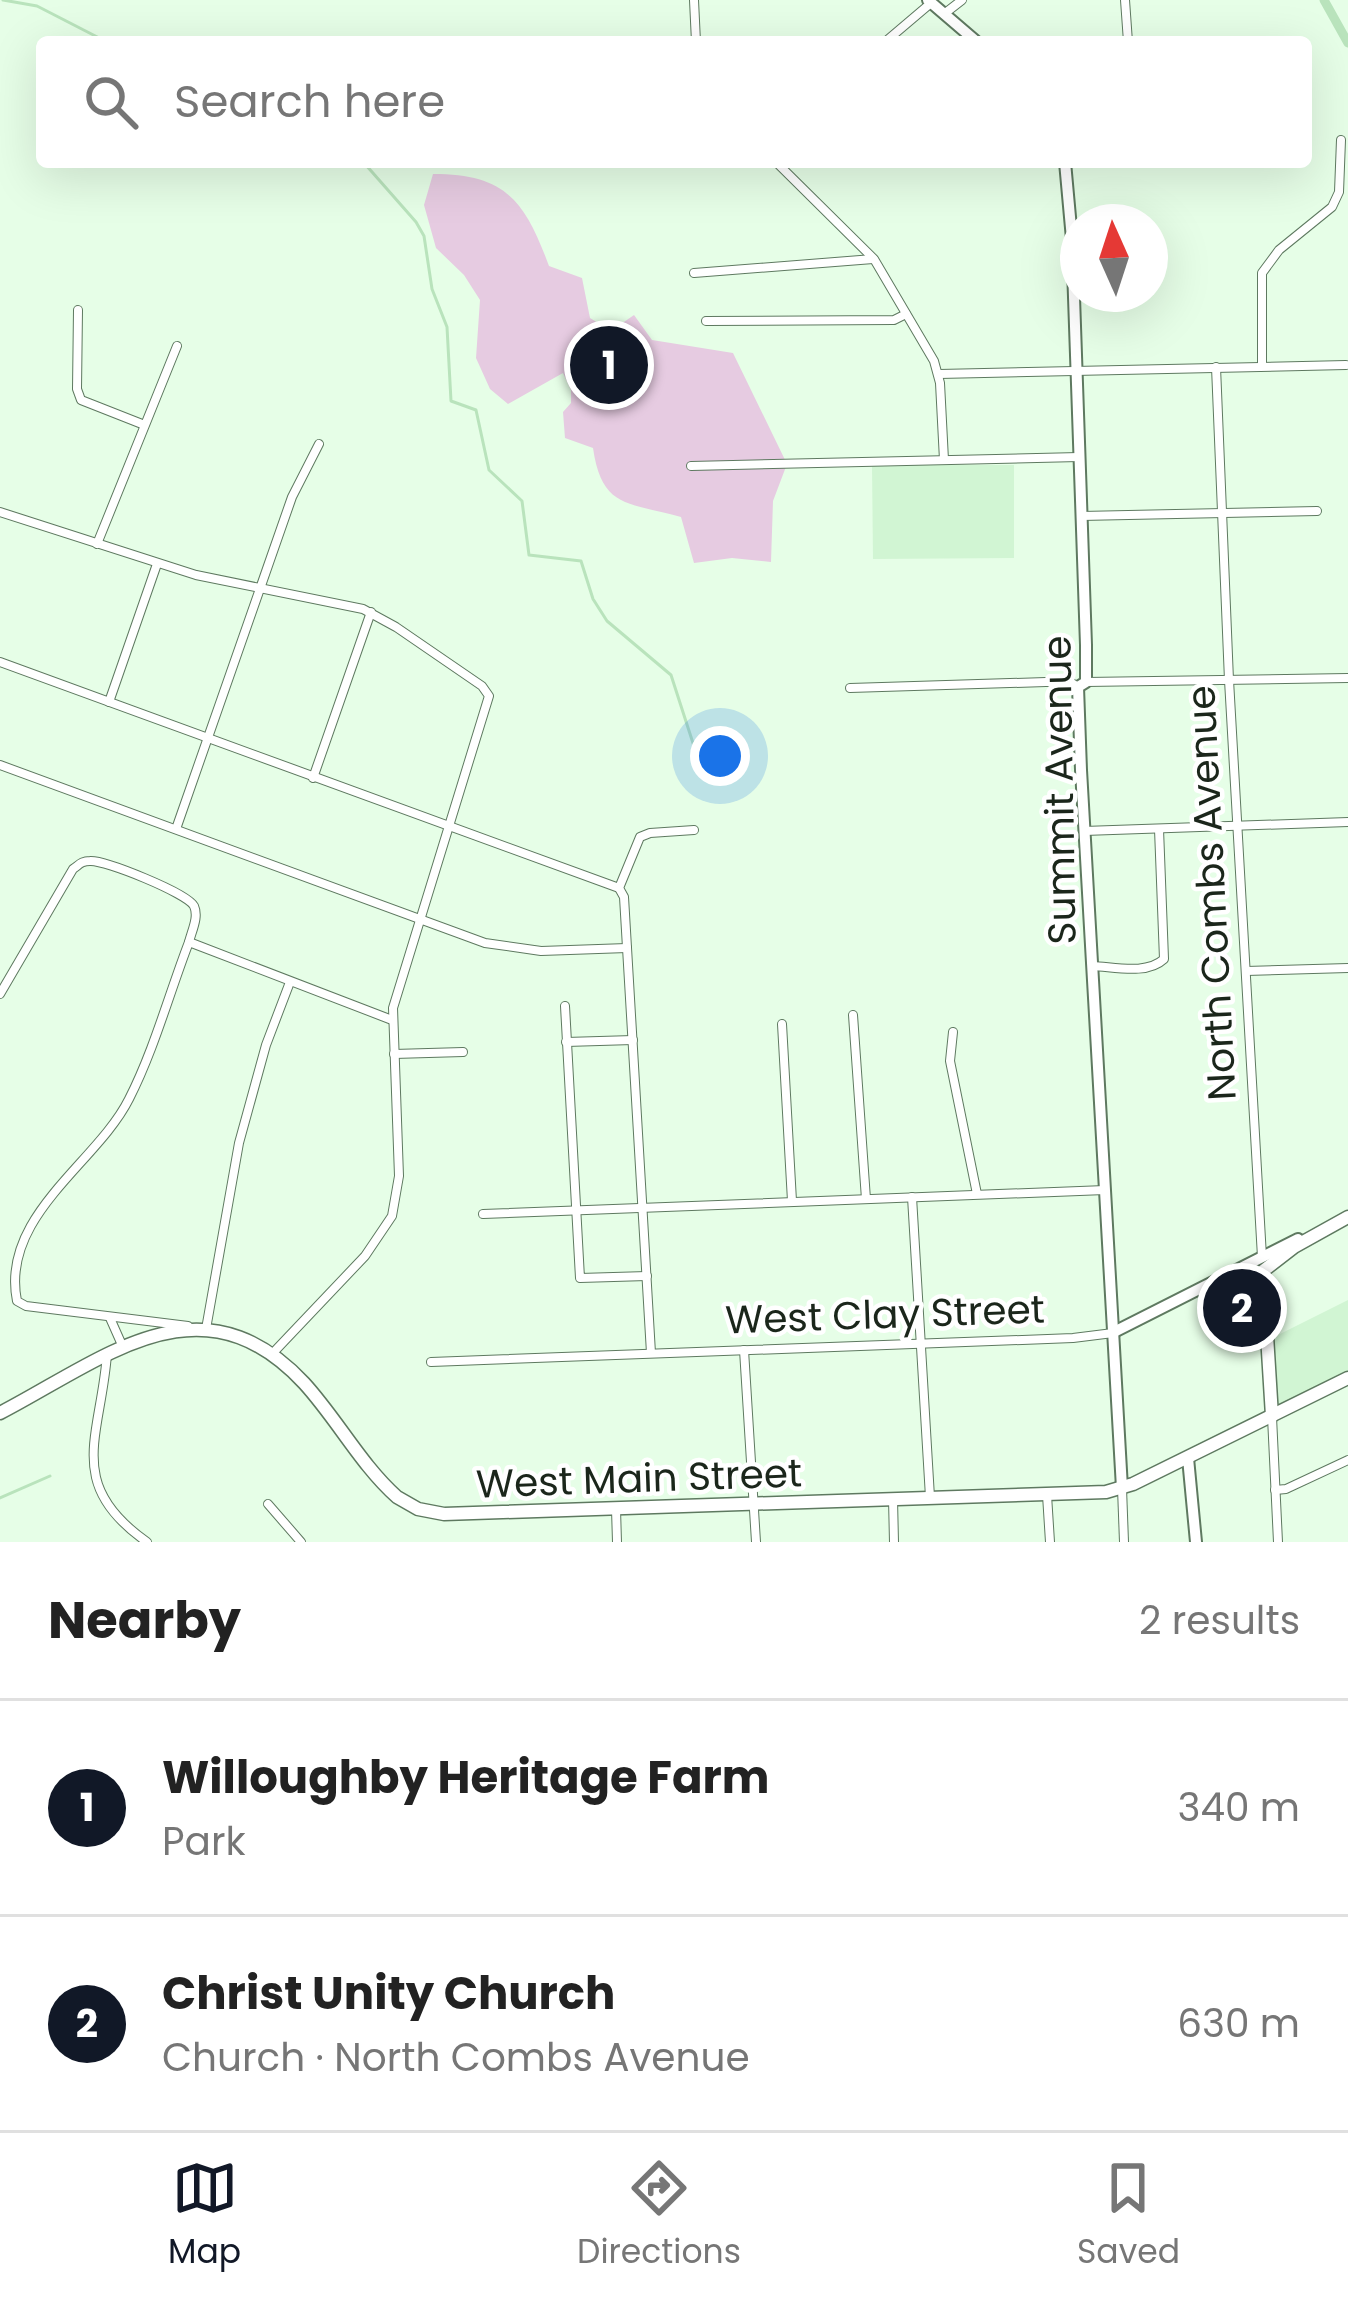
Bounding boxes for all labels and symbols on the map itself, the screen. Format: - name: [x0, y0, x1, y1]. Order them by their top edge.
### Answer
- north arrow: [1060, 204, 1168, 312]
- pin: 1: [570, 320, 648, 410]
- street label: Summit Avenue: [1029, 635, 1090, 945]
- street label: North Combs Avenue: [1173, 684, 1250, 1102]
- your location: [690, 726, 750, 786]
- pin: 2: [1203, 1263, 1281, 1353]
- street label: West Clay Street: [724, 1281, 1046, 1348]
- street label: West Main Street: [475, 1445, 803, 1512]

